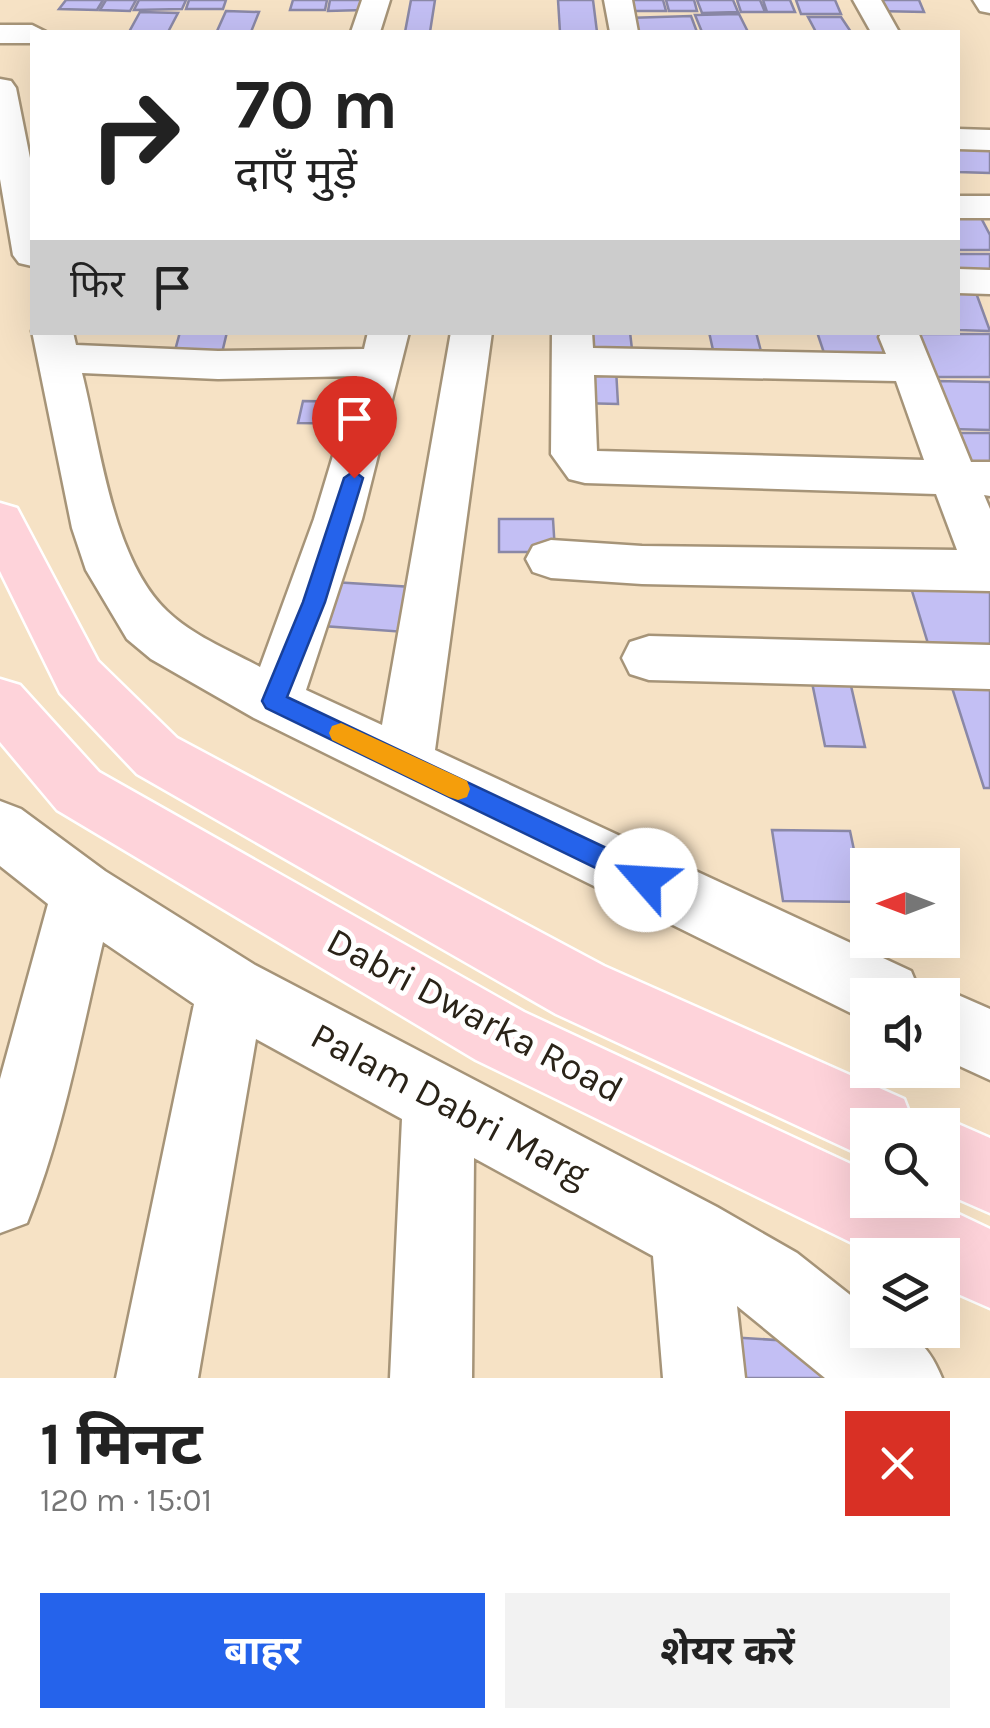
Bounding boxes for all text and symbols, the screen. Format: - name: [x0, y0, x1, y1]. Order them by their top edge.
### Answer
- text: 70 m: [235, 64, 398, 146]
- icon: right: [70, 70, 200, 200]
- text: दाएँ मुड़ें: [235, 148, 357, 200]
- icon: arrive: [145, 260, 200, 315]
- text: फिर: [70, 262, 125, 307]
- pin: [312, 376, 397, 479]
- icon: arrive: [327, 391, 382, 446]
- position arrow: [594, 828, 698, 932]
- north arrow: [850, 848, 960, 958]
- map controls: [850, 848, 960, 1348]
- street label: Dabri Dwarka Road: [319, 918, 631, 1112]
- button: sound: [850, 978, 960, 1088]
- street label: Palam Dabri Marg: [303, 1013, 597, 1197]
- button: search: [850, 1108, 960, 1218]
- button: layers: [850, 1238, 960, 1348]
- text: 1 मिनट: [40, 1409, 203, 1479]
- button: close: [845, 1411, 950, 1516]
- text: 120 m · 15:01: [40, 1482, 212, 1519]
- button: बाहर: [40, 1593, 485, 1708]
- button: शेयर करें: [505, 1593, 950, 1708]

